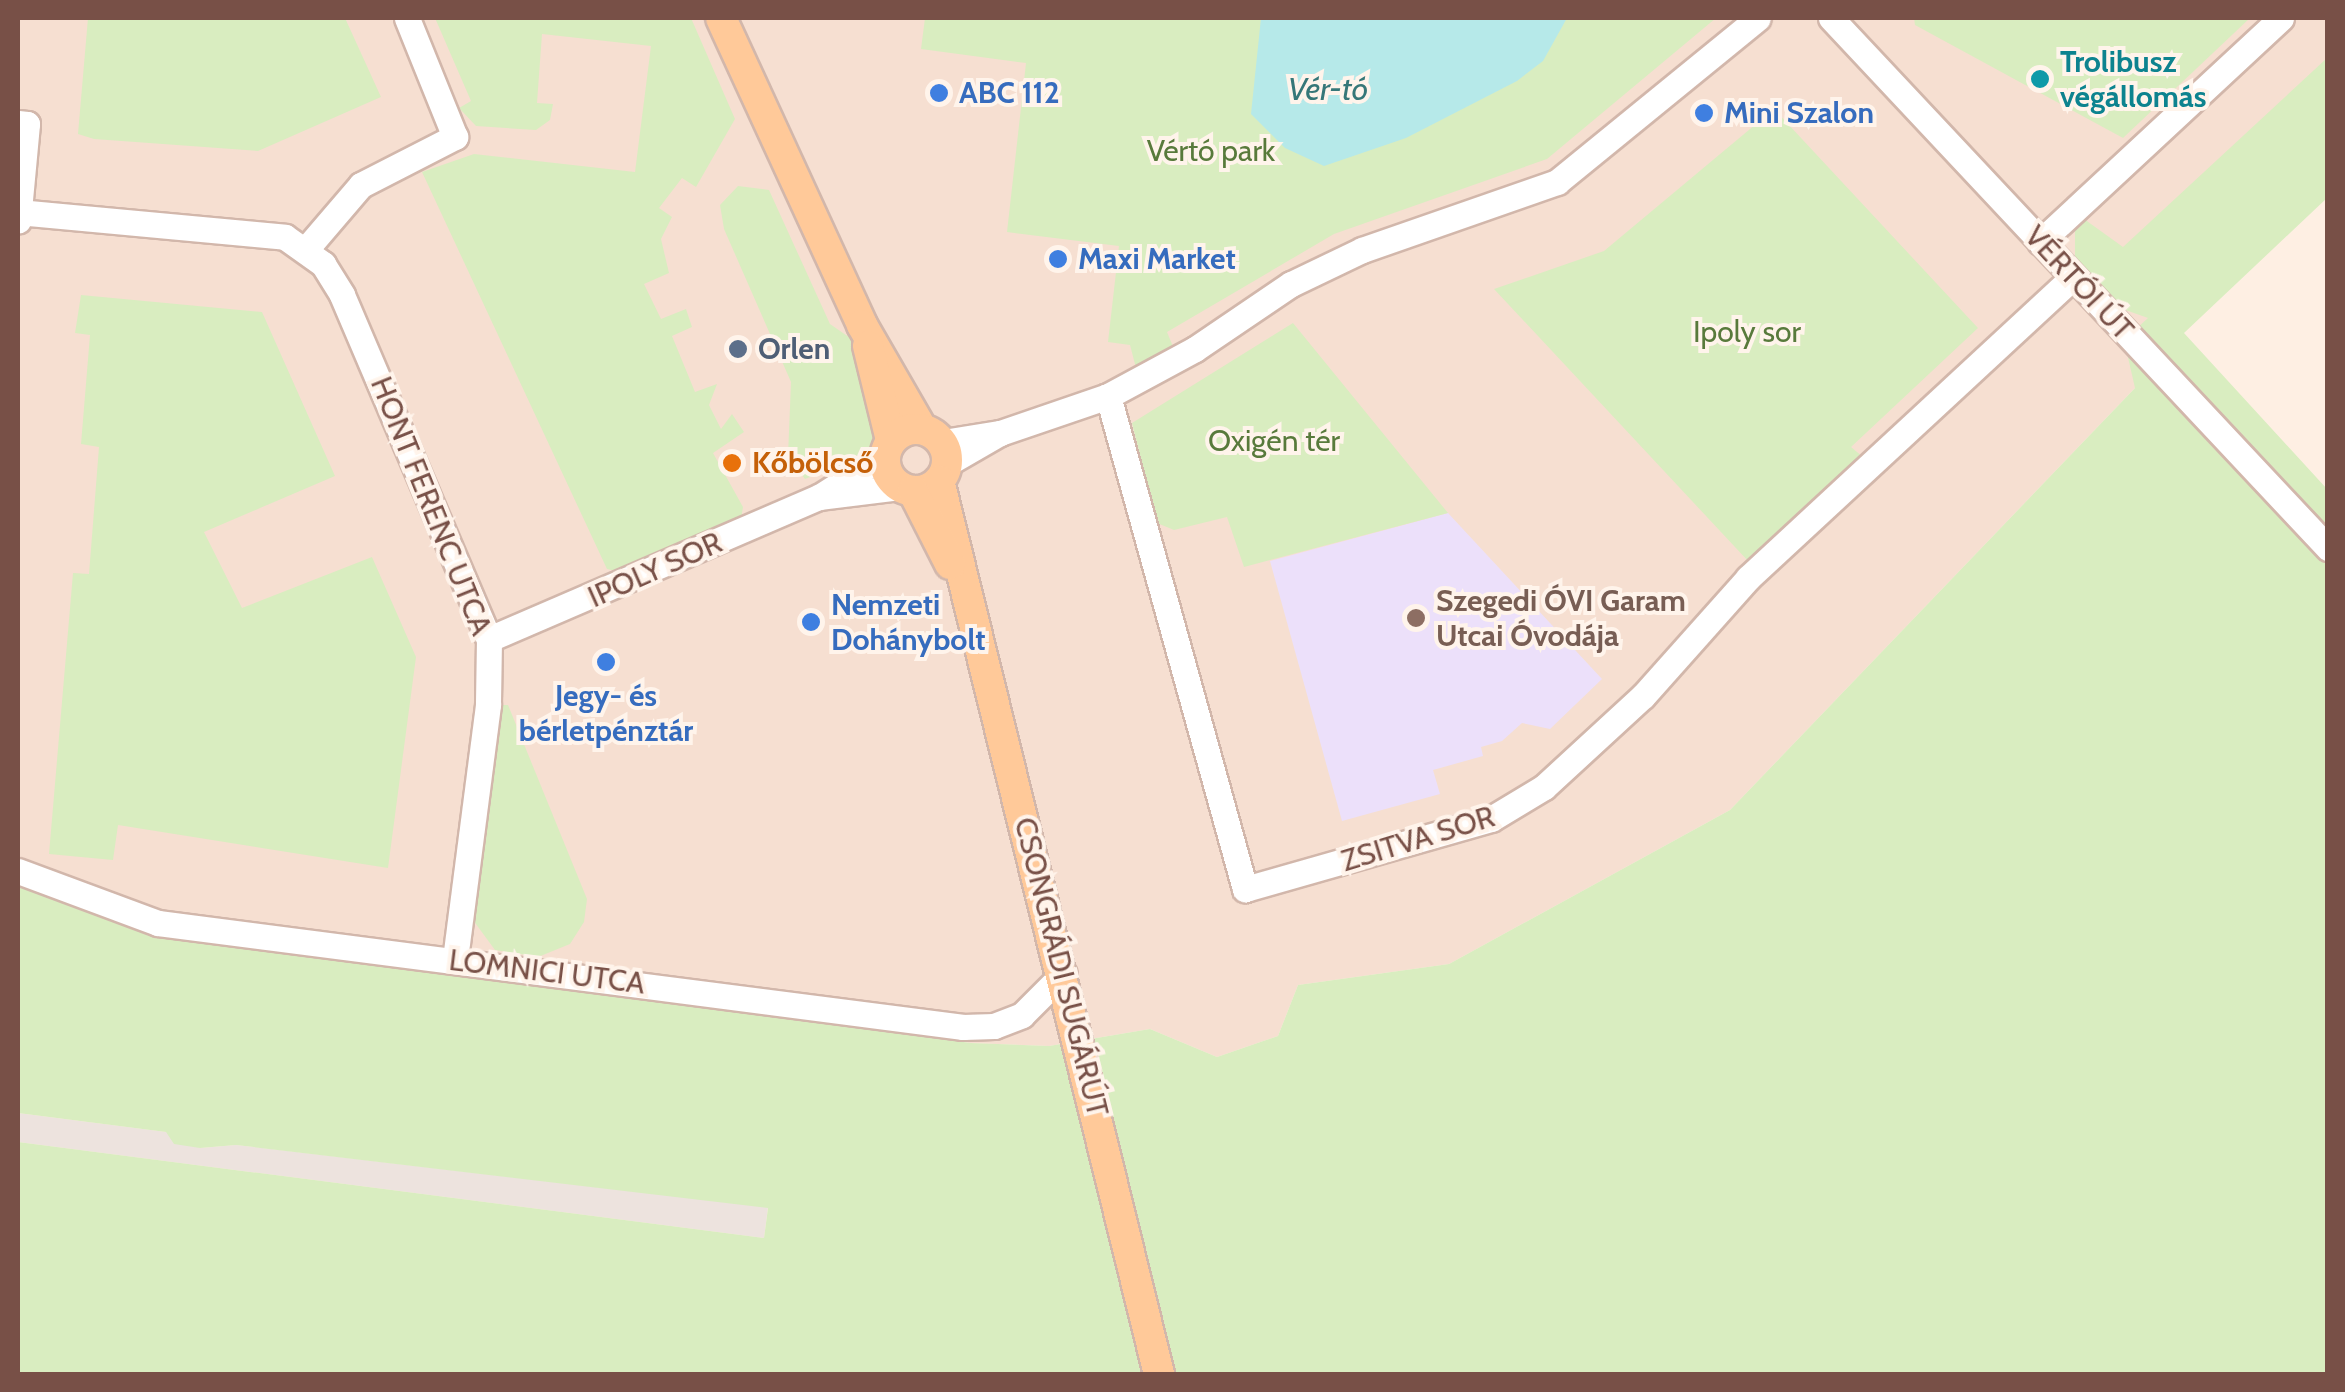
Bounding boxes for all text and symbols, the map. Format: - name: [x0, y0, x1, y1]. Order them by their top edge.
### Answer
- place label: Trolibusz végállomás: [2060, 44, 2206, 114]
- marker: Trolibusz végállomás: [2029, 68, 2051, 90]
- water label: Vér-tó: [1288, 70, 1368, 108]
- place label: ABC 112: [959, 75, 1060, 111]
- marker: ABC 112: [928, 82, 950, 104]
- place label: Mini Szalon: [1724, 95, 1874, 131]
- marker: Mini Szalon: [1693, 102, 1715, 124]
- park label: Vértó park: [1147, 133, 1275, 169]
- street label: VÉRTÓI ÚT: [2017, 218, 2141, 348]
- place label: Maxi Market: [1078, 241, 1236, 277]
- marker: Maxi Market: [1047, 248, 1069, 270]
- park label: Ipoly sor: [1693, 314, 1801, 350]
- place label: Orlen: [758, 331, 830, 367]
- marker: Orlen: [727, 338, 749, 360]
- street label: HONT FERENC UTCA: [363, 372, 499, 640]
- park label: Oxigén tér: [1208, 423, 1340, 459]
- place label: Kőbölcső: [752, 445, 873, 481]
- marker: Kőbölcső: [721, 452, 743, 474]
- street label: IPOLY SOR: [583, 525, 727, 615]
- place label: Szegedi ÓVI Garam Utcai Óvodája: [1436, 583, 1686, 654]
- place label: Nemzeti Dohánybolt: [831, 587, 985, 658]
- marker: Szegedi ÓVI Garam Utcai Óvodája: [1405, 607, 1427, 629]
- marker: Nemzeti Dohánybolt: [800, 611, 822, 633]
- marker: Jegy- és bérletpénztár: [595, 651, 617, 673]
- place label: Jegy- és bérletpénztár: [519, 678, 693, 748]
- street label: ZSITVA SOR: [1337, 799, 1499, 879]
- street label: CSONGRÁDI SUGÁRÚT: [1006, 814, 1116, 1120]
- street label: LOMNICI UTCA: [447, 942, 647, 1002]

